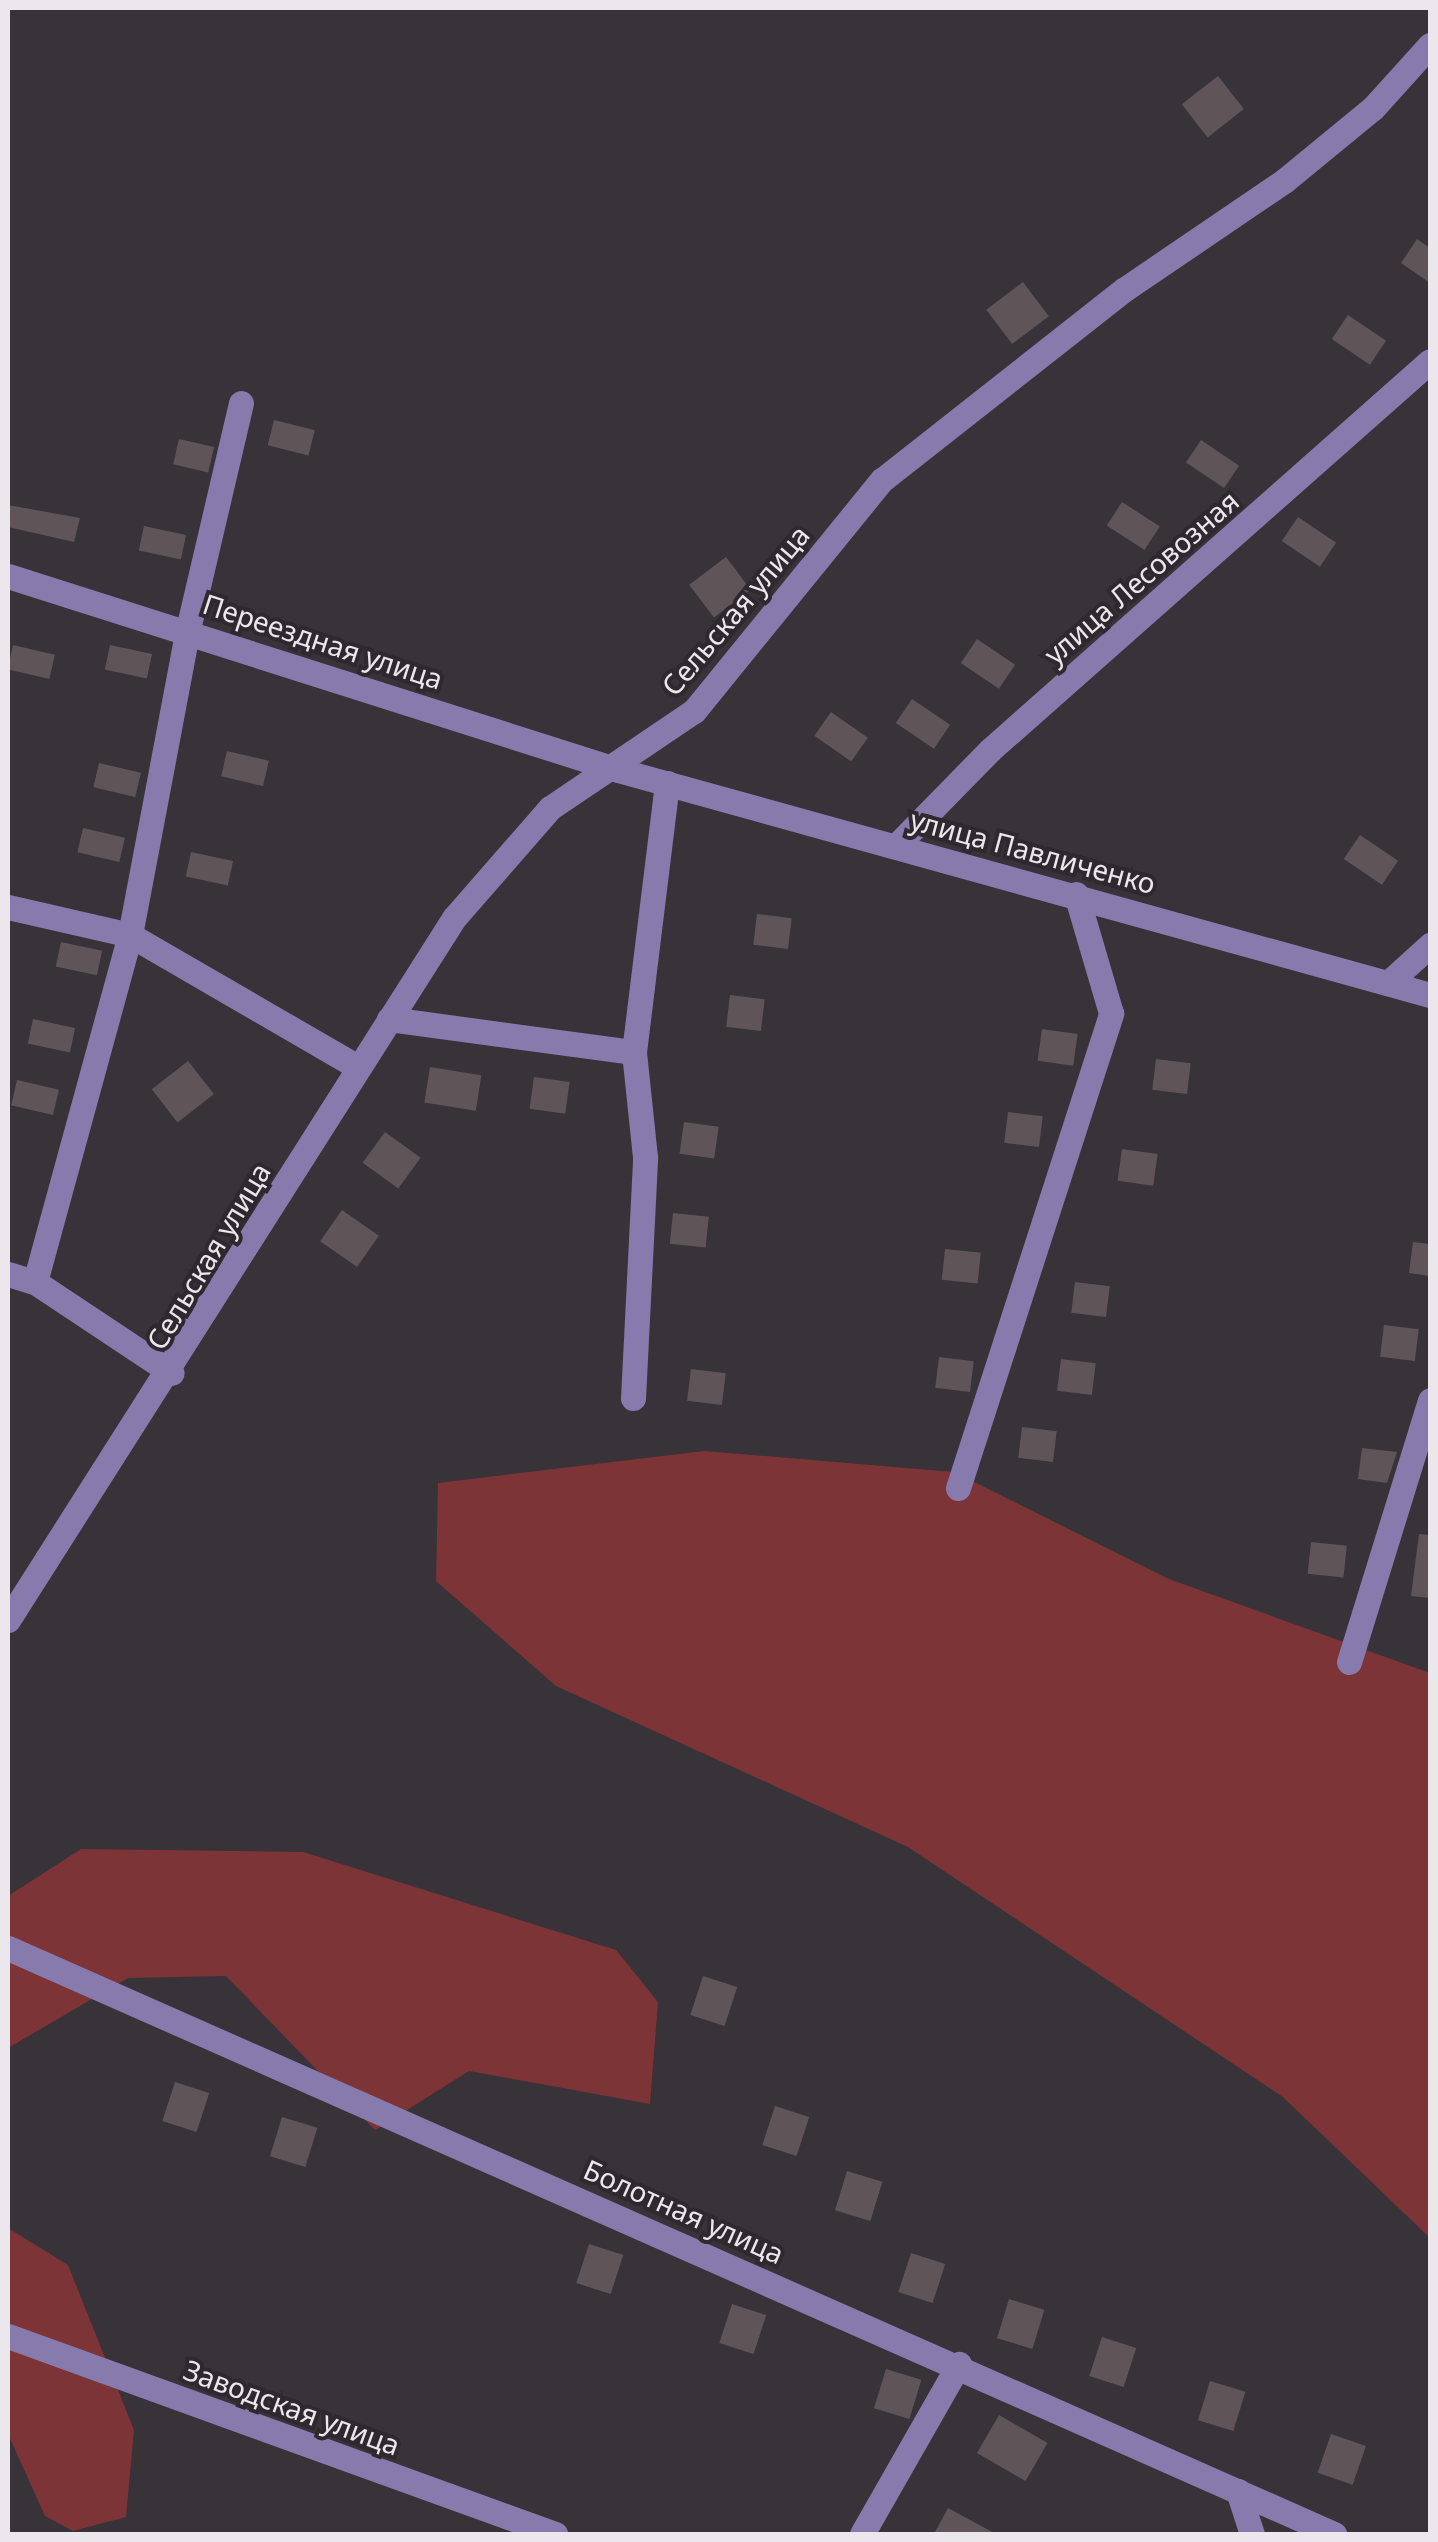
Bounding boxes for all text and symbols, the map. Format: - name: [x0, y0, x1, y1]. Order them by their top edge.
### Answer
- street label: улица Лесовозная: [1037, 483, 1245, 671]
- street label: Сельская улица: [654, 518, 816, 702]
- street label: Переездная улица: [199, 586, 447, 696]
- street label: улица Павличенко: [907, 802, 1159, 900]
- street label: Сельская улица: [139, 1157, 277, 1355]
- street label: Болотная улица: [579, 2152, 789, 2270]
- street label: Заводская улица: [179, 2352, 405, 2462]

